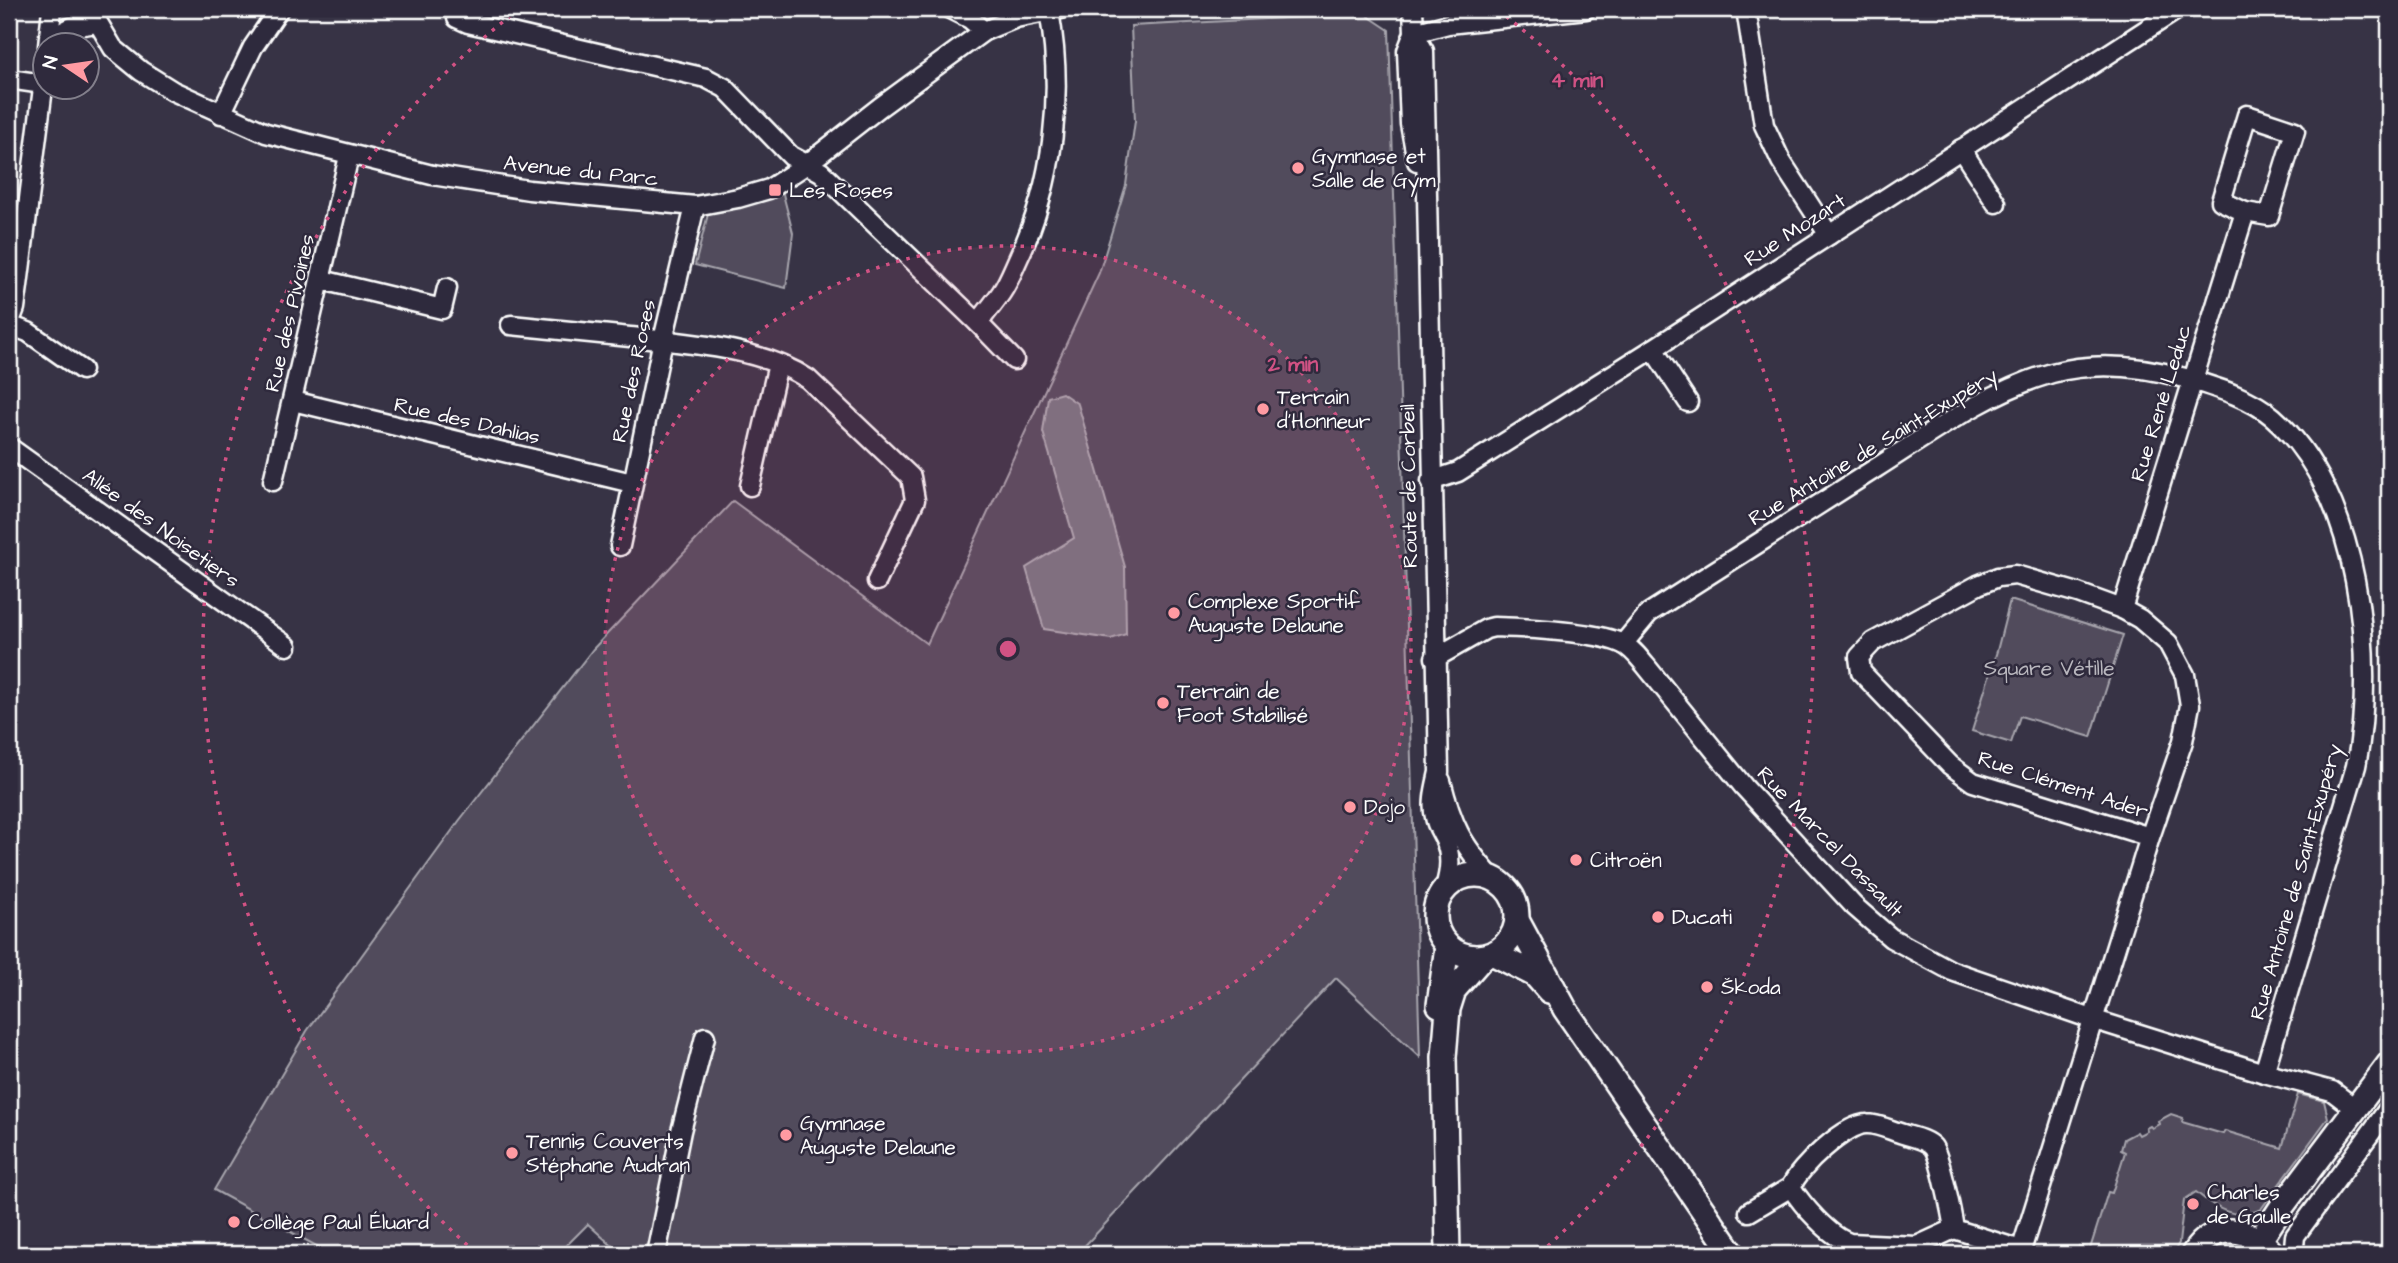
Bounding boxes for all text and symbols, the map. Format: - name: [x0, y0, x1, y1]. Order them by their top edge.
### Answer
- north arrow: [32, 32, 102, 102]
- text: N: [36, 54, 65, 71]
- text: 4 min: [1551, 66, 1604, 95]
- place label: Gymnase et Salle de Gym: [1312, 142, 1436, 197]
- street label: Avenue du Parc: [502, 148, 660, 194]
- marker: Gymnase et Salle de Gym: [1290, 160, 1306, 176]
- place label: Les Roses: [789, 176, 893, 205]
- marker: Les Roses: [767, 182, 783, 198]
- street label: Rue Mozart: [1739, 186, 1852, 274]
- street label: Rue des Pivoines: [258, 231, 322, 395]
- street label: Rue des Roses: [605, 297, 663, 445]
- street label: Rue René Leduc: [2123, 321, 2199, 485]
- text: 2 min: [1267, 350, 1319, 379]
- street label: Rue Antoine de Saint-Exupéry: [1743, 361, 2004, 535]
- place label: Terrain d'Honneur: [1277, 383, 1371, 436]
- street label: Rue des Dahlias: [391, 390, 543, 452]
- marker: Terrain d'Honneur: [1255, 401, 1271, 417]
- street label: Route de Corbeil: [1393, 404, 1425, 568]
- street label: Allée des Noisetiers: [77, 461, 245, 595]
- place label: Complexe Sportif Auguste Delaune: [1188, 587, 1360, 642]
- marker: Complexe Sportif Auguste Delaune: [1166, 605, 1182, 621]
- centre of rings: [996, 637, 1020, 661]
- park label: Square Vétille: [1983, 654, 2115, 683]
- place label: Terrain de Foot Stabilisé: [1177, 677, 1308, 730]
- marker: Terrain de Foot Stabilisé: [1155, 695, 1171, 711]
- street label: Rue Antoine de Saint-Exupéry: [2243, 740, 2351, 1024]
- street label: Rue Clément Ader: [1974, 744, 2152, 826]
- street label: Rue Marcel Dassault: [1750, 760, 1910, 924]
- place label: Dojo: [1364, 793, 1405, 822]
- marker: Dojo: [1342, 799, 1358, 815]
- place label: Citroën: [1590, 846, 1662, 875]
- marker: Citroën: [1568, 852, 1584, 868]
- place label: Ducati: [1672, 903, 1732, 932]
- marker: Ducati: [1650, 909, 1666, 925]
- place label: Škoda: [1721, 973, 1781, 1002]
- marker: Škoda: [1699, 979, 1715, 995]
- place label: Gymnase Auguste Delaune: [800, 1109, 956, 1164]
- place label: Tennis Couverts Stéphane Audran: [526, 1127, 690, 1181]
- marker: Gymnase Auguste Delaune: [778, 1127, 794, 1143]
- marker: Tennis Couverts Stéphane Audran: [504, 1145, 520, 1161]
- place label: Charles de Gaulle: [2207, 1178, 2291, 1231]
- marker: Charles de Gaulle: [2185, 1196, 2201, 1212]
- place label: Collège Paul Éluard: [248, 1208, 429, 1239]
- marker: Collège Paul Éluard: [226, 1214, 242, 1230]

